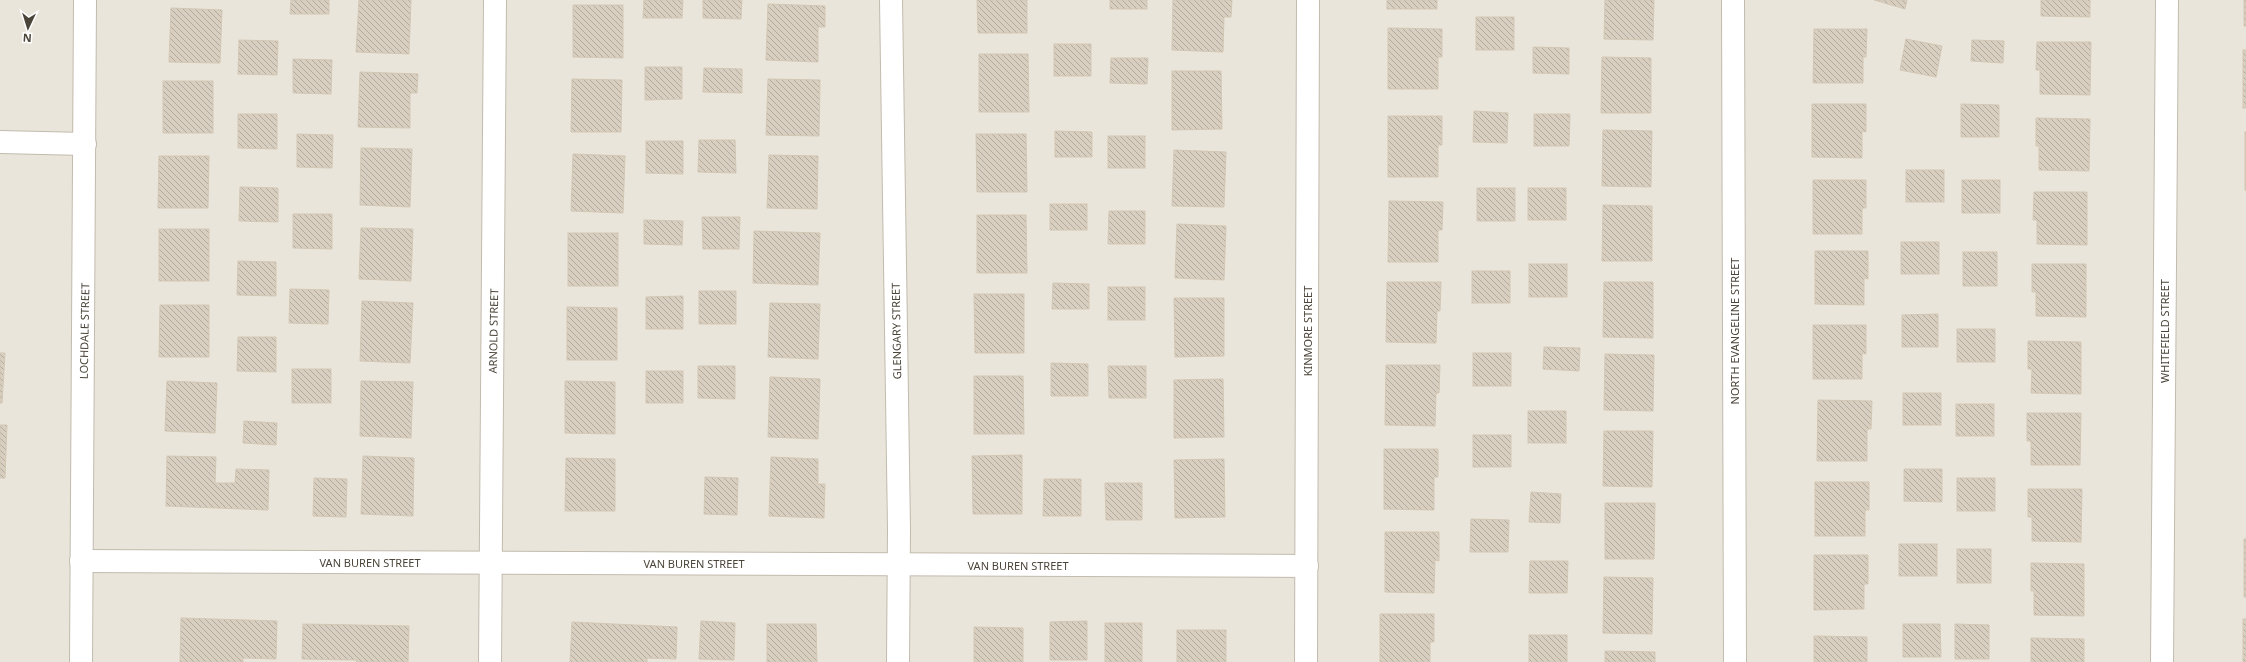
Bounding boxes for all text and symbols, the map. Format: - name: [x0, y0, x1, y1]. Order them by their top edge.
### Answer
- north arrow: [8, 8, 48, 48]
- text: N: [22, 31, 32, 46]
- street label: NORTH EVANGELINE STREET: [1727, 258, 1742, 404]
- street label: WHITEFIELD STREET: [2157, 279, 2172, 383]
- street label: LOCHDALE STREET: [76, 283, 92, 379]
- street label: GLENGARY STREET: [888, 283, 904, 379]
- street label: KINMORE STREET: [1300, 286, 1315, 376]
- street label: ARNOLD STREET: [485, 288, 501, 374]
- street label: VAN BUREN STREET: [319, 555, 421, 570]
- street label: VAN BUREN STREET: [643, 556, 745, 571]
- street label: VAN BUREN STREET: [967, 558, 1069, 573]

